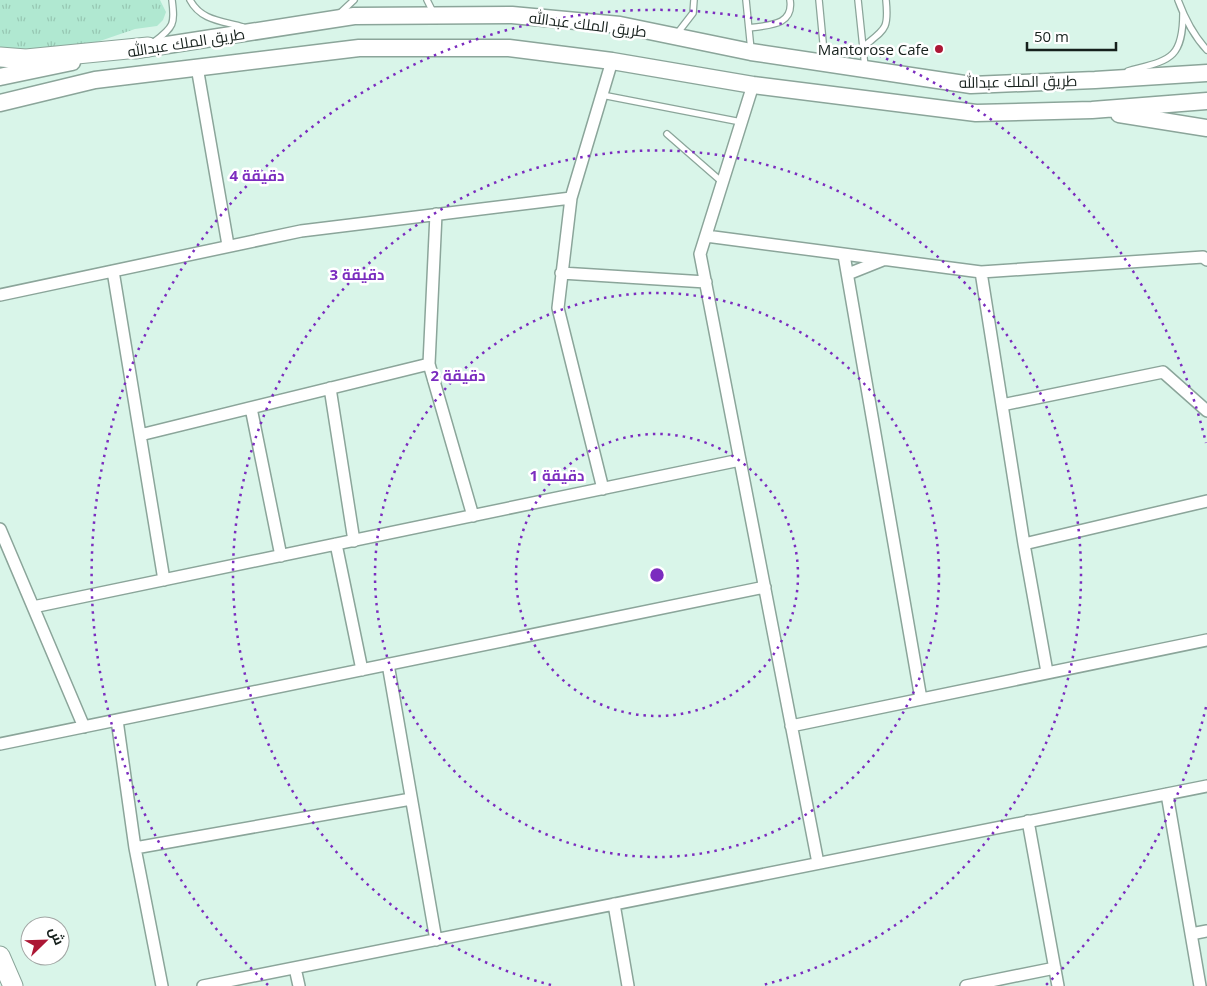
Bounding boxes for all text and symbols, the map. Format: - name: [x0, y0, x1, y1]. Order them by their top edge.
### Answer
- street label: طريق الملك عبدالله: [528, 7, 648, 42]
- scale bar: [1027, 20, 1116, 52]
- street label: طريق الملك عبدالله: [126, 23, 246, 62]
- text: 50 m: [1034, 26, 1069, 46]
- place label: Mantorose Cafe: [818, 39, 929, 59]
- marker: Mantorose Cafe: [933, 43, 945, 55]
- street label: طريق الملك عبدالله: [959, 70, 1077, 93]
- text: 4 دقيقة: [230, 165, 284, 185]
- text: 3 دقيقة: [330, 264, 384, 284]
- text: 2 دقيقة: [431, 365, 485, 385]
- text: 1 دقيقة: [530, 465, 584, 485]
- centre of rings: [648, 566, 666, 584]
- north arrow: [20, 916, 70, 966]
- text: ش: [45, 924, 70, 948]

